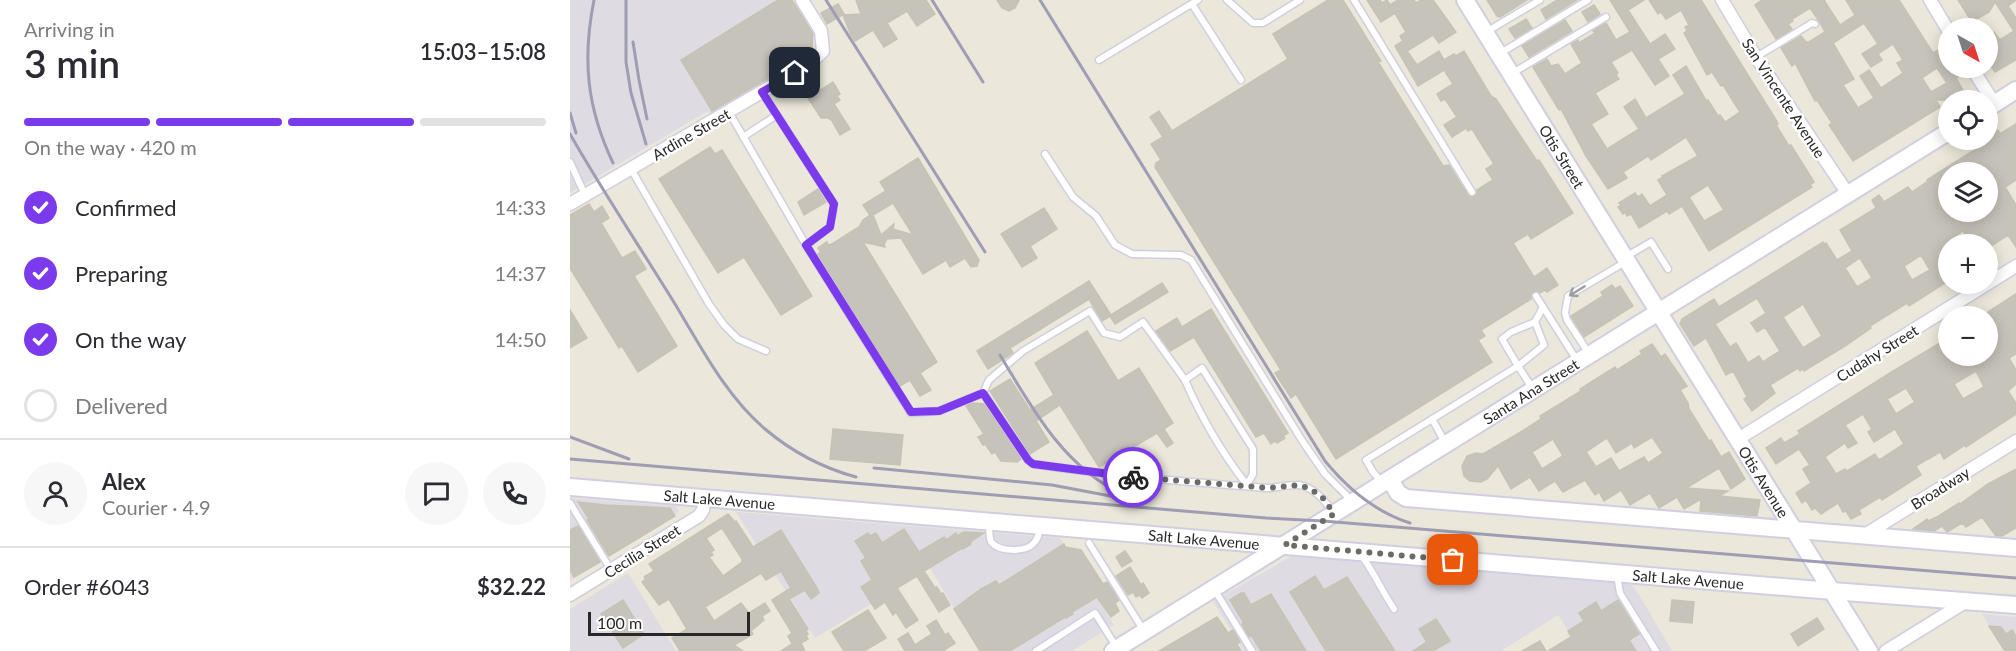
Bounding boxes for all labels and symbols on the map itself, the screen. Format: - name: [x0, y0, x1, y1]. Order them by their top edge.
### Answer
- north arrow: [1938, 18, 1998, 78]
- street label: San Vincente Avenue: [1739, 35, 1829, 161]
- pin: [769, 47, 820, 98]
- street label: Ardine Street: [649, 104, 734, 164]
- street label: Otis Street: [1536, 121, 1589, 192]
- one-way arrow: [1569, 286, 1586, 298]
- street label: Cudahy Street: [1833, 320, 1922, 385]
- street label: Santa Ana Street: [1480, 354, 1583, 428]
- street label: Otis Avenue: [1735, 443, 1793, 521]
- courier: [1103, 447, 1163, 507]
- street label: Broadway: [1907, 463, 1973, 513]
- street label: Salt Lake Avenue: [663, 486, 776, 513]
- street label: Cecilia Street: [601, 520, 684, 582]
- street label: Salt Lake Avenue: [1147, 526, 1260, 553]
- pin: [1427, 534, 1478, 585]
- street label: Salt Lake Avenue: [1632, 566, 1745, 593]
- scale bar: [588, 609, 750, 636]

